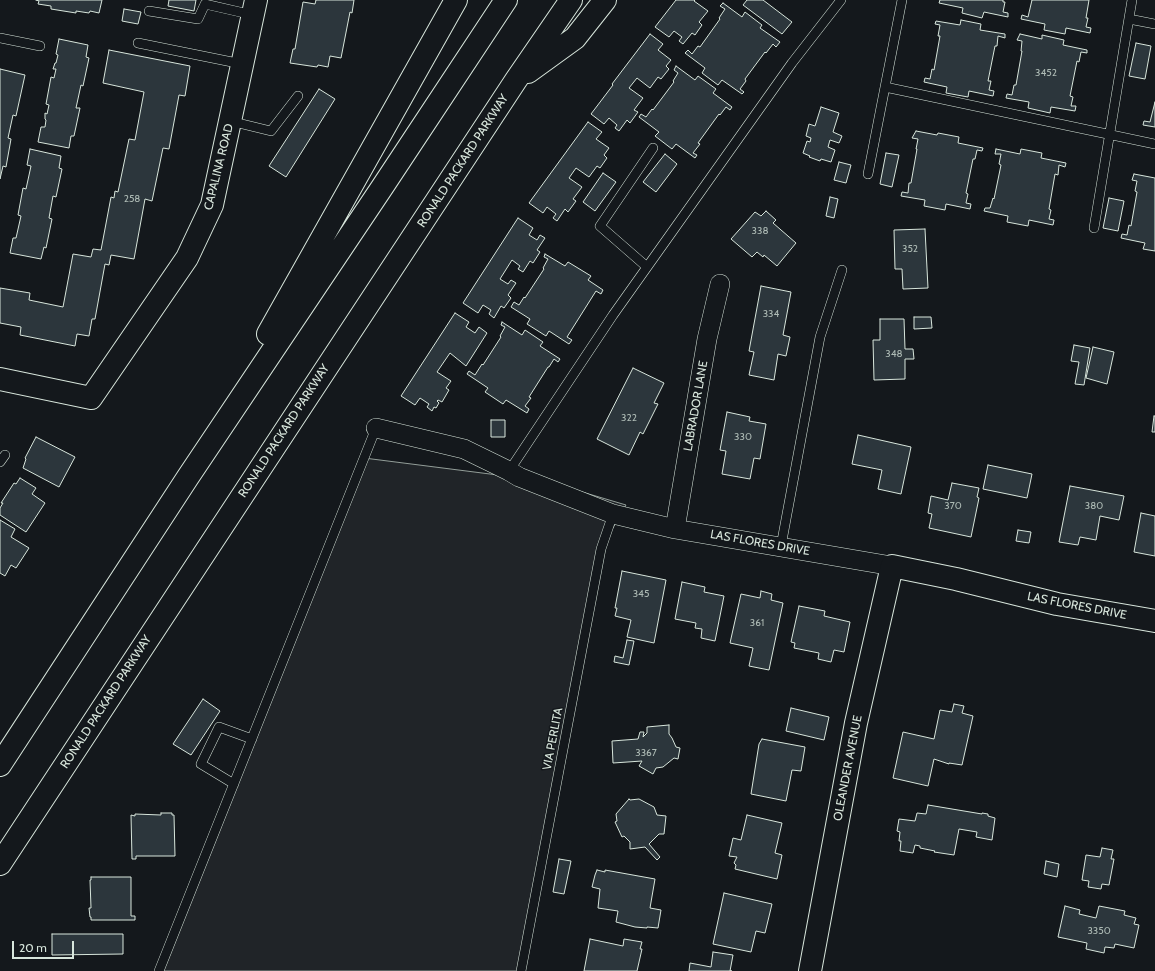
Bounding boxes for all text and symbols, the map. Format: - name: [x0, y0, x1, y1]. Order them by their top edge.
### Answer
- house number: 3452: [1035, 67, 1057, 79]
- street label: RONALD PACKARD PARKWAY: [415, 92, 511, 230]
- street label: CAPALINA ROAD: [201, 122, 237, 212]
- house number: 258: [124, 193, 140, 205]
- house number: 338: [752, 225, 768, 237]
- house number: 352: [902, 243, 918, 255]
- house number: 334: [763, 308, 779, 320]
- house number: 348: [885, 348, 903, 360]
- street label: LABRADOR LANE: [681, 360, 711, 452]
- street label: RONALD PACKARD PARKWAY: [236, 362, 332, 500]
- house number: 322: [621, 412, 637, 424]
- house number: 330: [734, 431, 752, 443]
- house number: 370: [944, 500, 962, 512]
- house number: 380: [1085, 500, 1103, 512]
- street label: LAS FLORES DRIVE: [709, 527, 811, 559]
- house number: 345: [633, 588, 649, 600]
- street label: LAS FLORES DRIVE: [1026, 589, 1128, 623]
- house number: 361: [750, 617, 764, 629]
- street label: RONALD PACKARD PARKWAY: [58, 633, 154, 771]
- street label: VIA PERLITA: [540, 706, 566, 772]
- street label: OLEANDER AVENUE: [831, 714, 865, 822]
- house number: 3367: [635, 747, 657, 759]
- house number: 3350: [1087, 925, 1111, 937]
- scale bar: [14, 933, 76, 959]
- text: 20 m: [19, 940, 47, 955]

